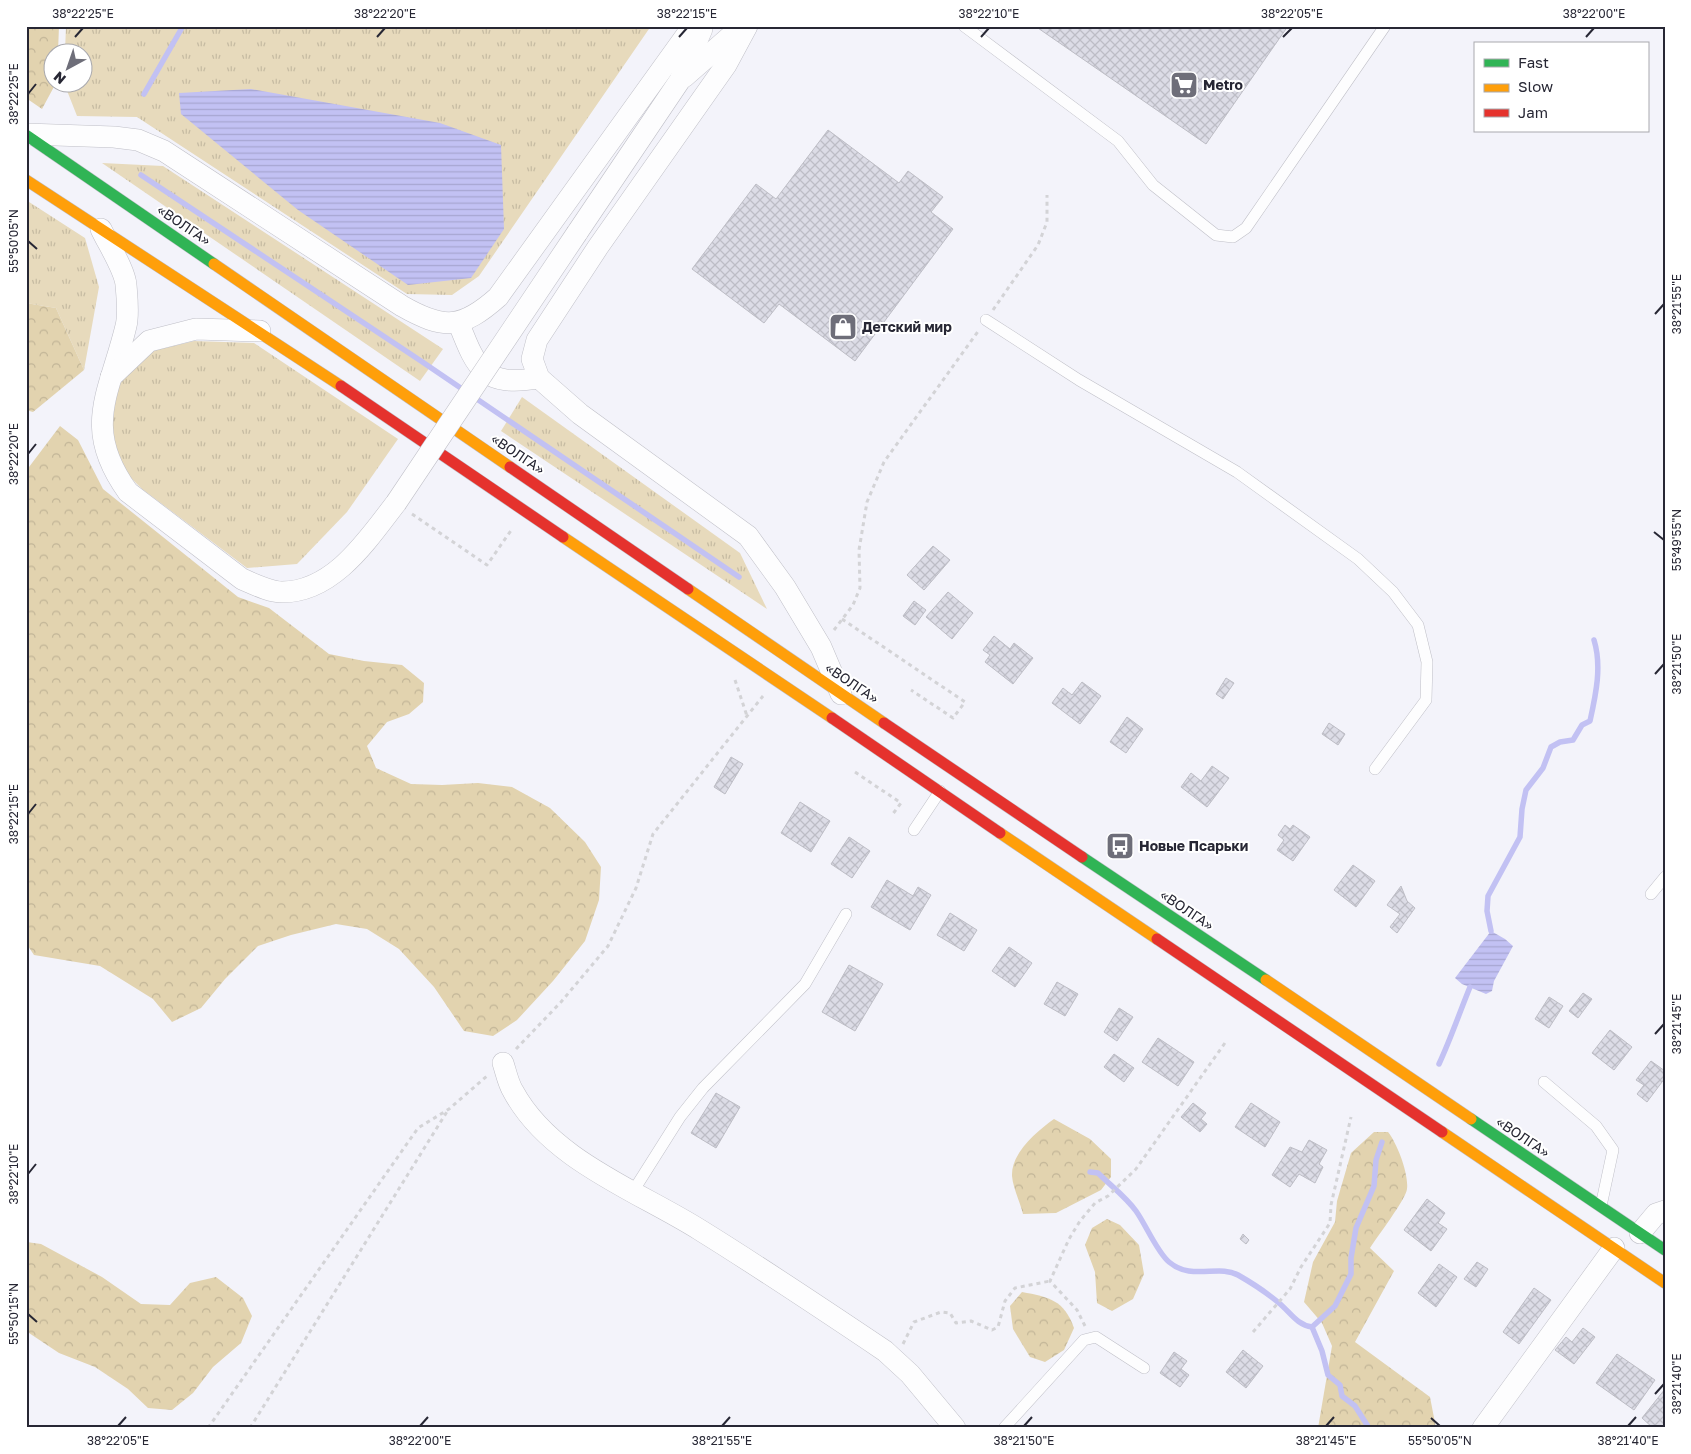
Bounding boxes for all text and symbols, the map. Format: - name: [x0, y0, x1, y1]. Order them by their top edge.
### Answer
- text: 38°22'25"E: [52, 6, 114, 21]
- text: 38°22'20"E: [354, 6, 416, 21]
- text: 38°22'15"E: [657, 6, 717, 21]
- text: 38°22'10"E: [959, 6, 1019, 21]
- text: 38°22'05"E: [1261, 6, 1323, 21]
- text: 38°22'00"E: [1563, 6, 1625, 21]
- north arrow: [42, 42, 92, 92]
- legend: [1474, 42, 1648, 132]
- text: Fast: [1518, 53, 1549, 71]
- text: 38°22'25"E: [6, 63, 21, 125]
- text: N: [50, 68, 69, 88]
- supermarket icon: Metro: [1169, 70, 1199, 100]
- place label: Metro: [1203, 76, 1243, 93]
- text: Slow: [1518, 77, 1553, 95]
- text: Jam: [1518, 103, 1548, 121]
- street label: «ВОЛГА»: [154, 201, 214, 249]
- text: 55°50'05"N: [6, 209, 21, 273]
- text: 38°21'55"E: [1669, 274, 1684, 334]
- shop icon: Детский мир: [828, 312, 858, 342]
- place label: Детский мир: [862, 318, 952, 335]
- text: 38°22'20"E: [6, 423, 21, 485]
- street label: «ВОЛГА»: [488, 430, 548, 478]
- text: 55°49'55"N: [1669, 509, 1684, 571]
- text: 38°21'50"E: [1669, 634, 1684, 694]
- street label: «ВОЛГА»: [822, 659, 882, 707]
- text: 38°22'15"E: [6, 784, 21, 844]
- bus stop icon: Новые Псарьки: [1105, 831, 1135, 861]
- place label: Новые Псарьки: [1139, 837, 1248, 854]
- street label: «ВОЛГА»: [1157, 886, 1217, 934]
- text: 38°21'45"E: [1669, 994, 1684, 1054]
- street label: «ВОЛГА»: [1493, 1113, 1553, 1161]
- text: 38°22'10"E: [6, 1144, 21, 1204]
- text: 55°50'15"N: [6, 1283, 21, 1345]
- text: 38°21'40"E: [1669, 1353, 1684, 1415]
- text: 38°22'05"E: [87, 1433, 149, 1448]
- text: 38°22'00"E: [389, 1433, 451, 1448]
- text: 38°21'55"E: [692, 1433, 752, 1448]
- text: 38°21'50"E: [994, 1433, 1054, 1448]
- text: 38°21'45"E: [1296, 1433, 1356, 1448]
- text: 55°50'05"N: [1408, 1433, 1472, 1448]
- text: 38°21'40"E: [1597, 1433, 1659, 1448]

